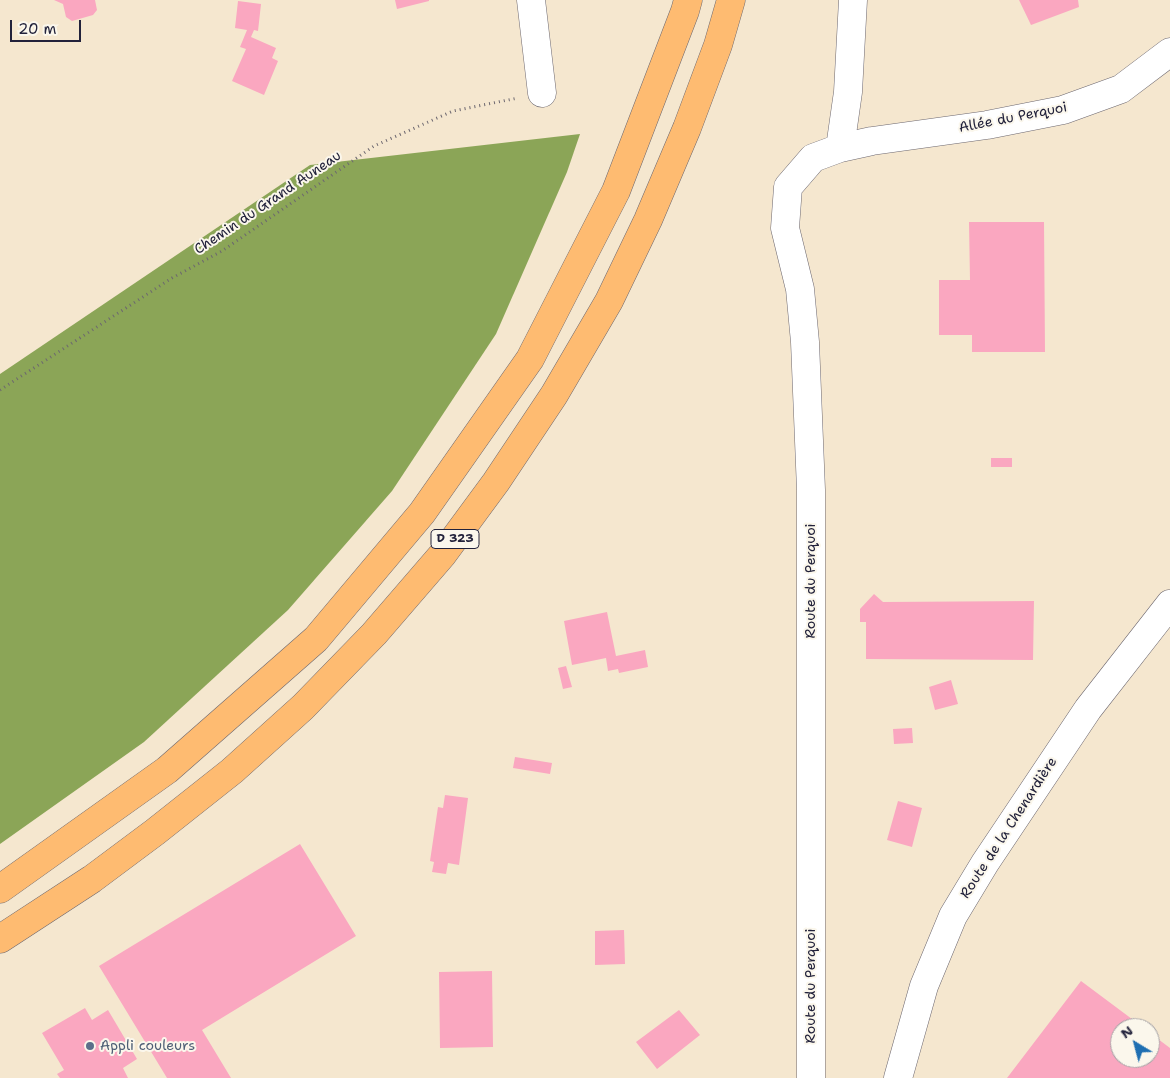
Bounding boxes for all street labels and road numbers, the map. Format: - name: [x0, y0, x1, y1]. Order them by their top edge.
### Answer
- street label: Allée du Perquoi: [957, 99, 1069, 137]
- street label: Chemin du Grand Auneau: [191, 148, 345, 258]
- street label: Route du Perquoi: [803, 523, 819, 639]
- road number: D 323: [431, 530, 479, 548]
- street label: Route de la Chenardière: [957, 754, 1061, 902]
- street label: Route du Perquoi: [803, 928, 819, 1044]

